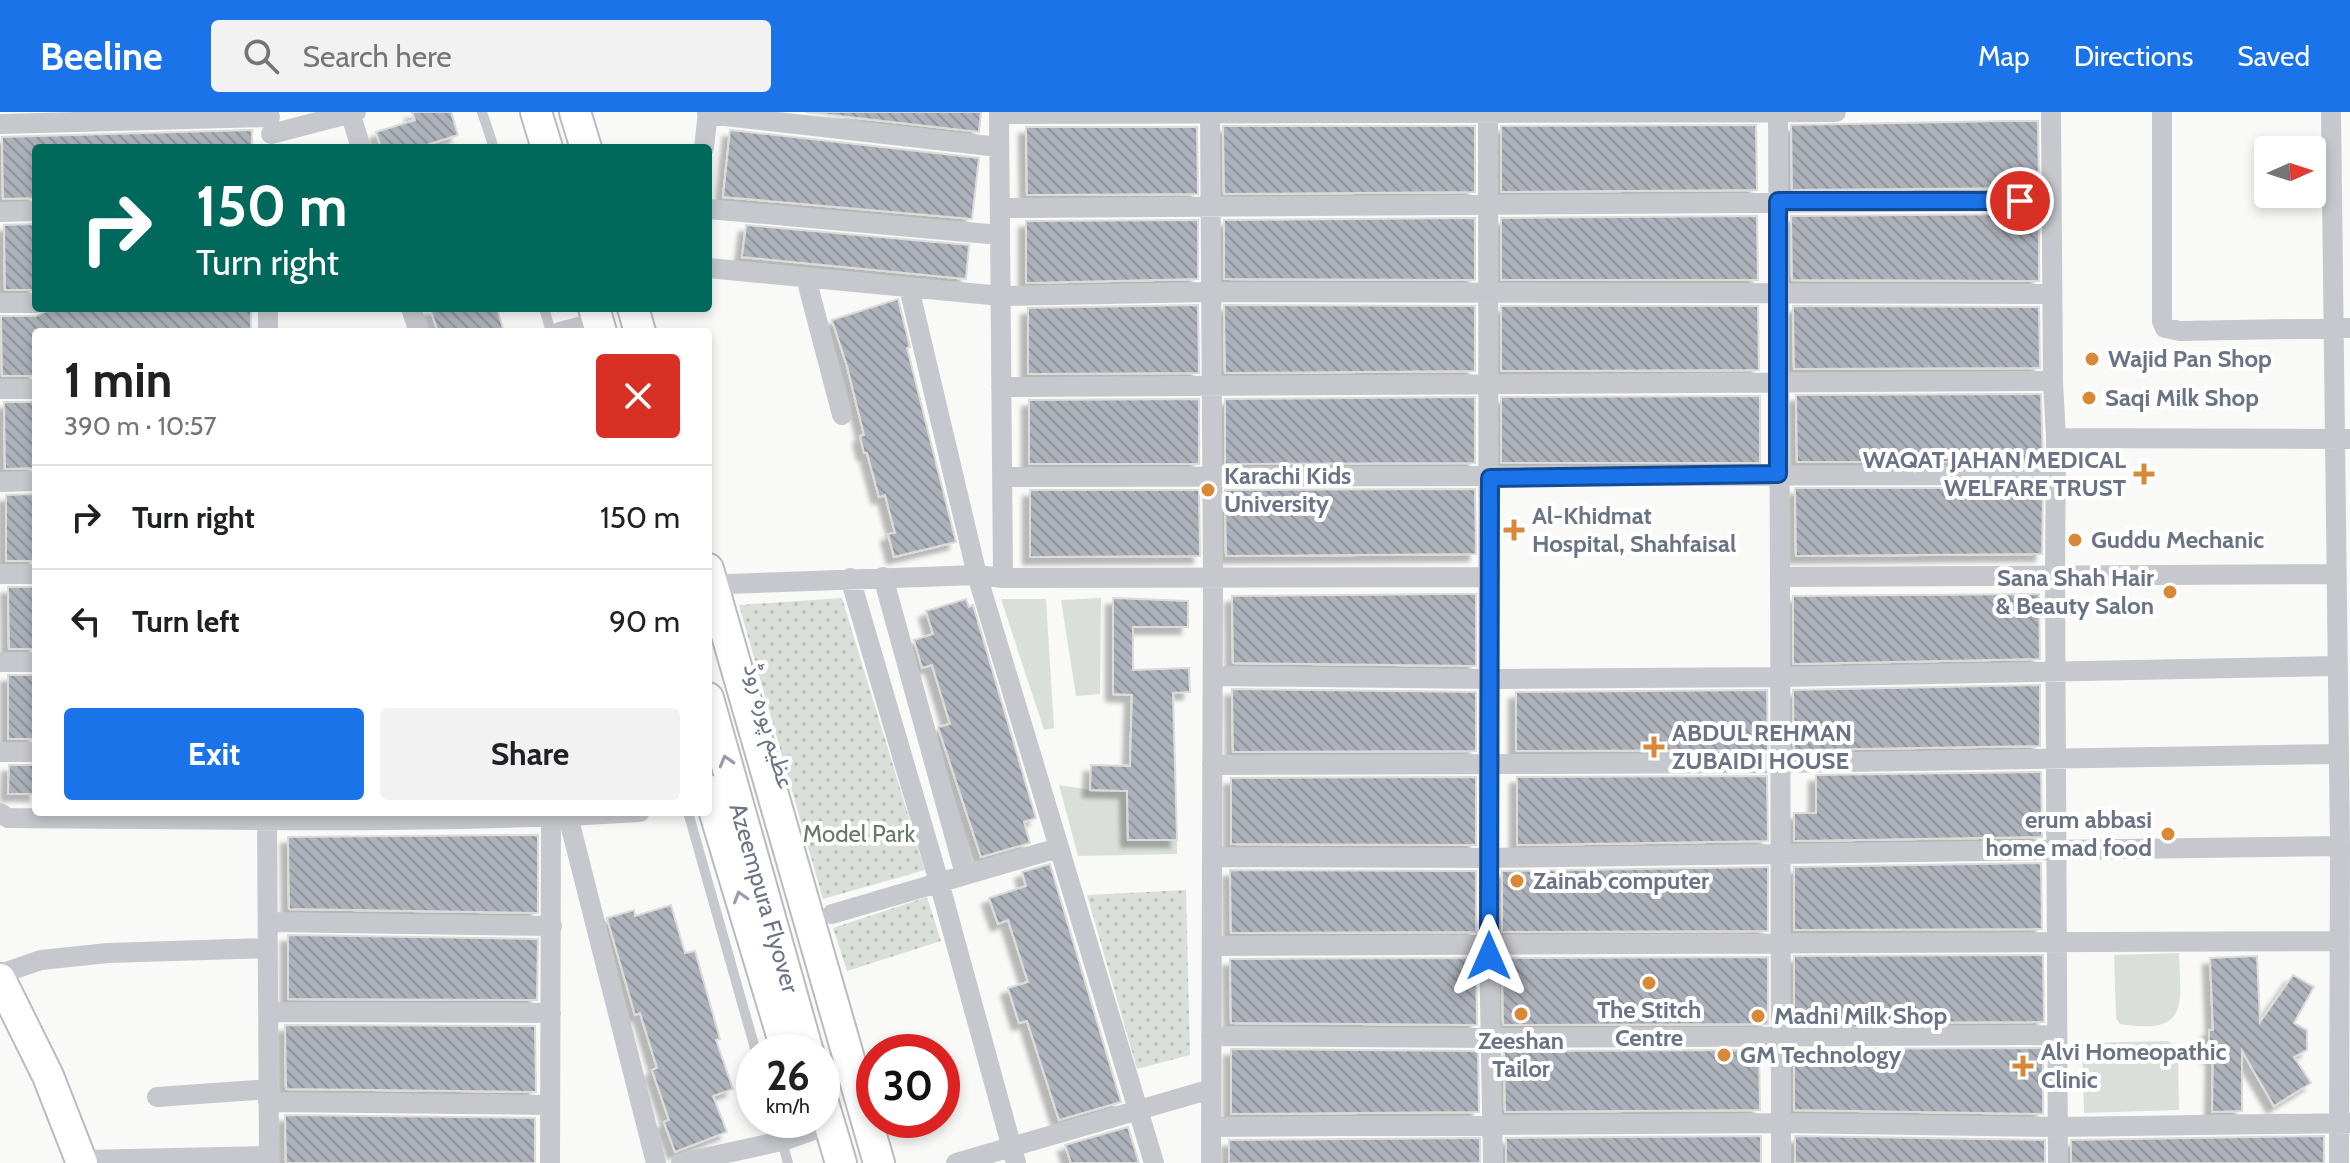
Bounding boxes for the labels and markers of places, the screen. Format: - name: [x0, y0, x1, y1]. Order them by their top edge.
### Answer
- pin: [1986, 167, 2054, 235]
- place label: Wajid Pan Shop: [2108, 344, 2272, 373]
- marker: Wajid Pan Shop: [2083, 350, 2101, 368]
- place label: Saqi Milk Shop: [2105, 383, 2259, 412]
- marker: Saqi Milk Shop: [2080, 389, 2098, 407]
- place label: WAQAT JAHAN MEDICAL WELFARE TRUST: [1863, 445, 2126, 502]
- place label: Karachi Kids University: [1224, 461, 1351, 518]
- marker: WAQAT JAHAN MEDICAL WELFARE TRUST: [2133, 463, 2155, 485]
- marker: Karachi Kids University: [1199, 481, 1217, 499]
- place label: Al-Khidmat Hospital, Shahfaisal: [1532, 501, 1736, 558]
- marker: Al-Khidmat Hospital, Shahfaisal: [1503, 519, 1525, 541]
- place label: Guddu Mechanic: [2091, 525, 2264, 554]
- marker: Guddu Mechanic: [2066, 531, 2084, 549]
- place label: Sana Shah Hair & Beauty Salon: [1996, 563, 2154, 620]
- marker: Sana Shah Hair & Beauty Salon: [2161, 583, 2179, 601]
- place label: ABDUL REHMAN ZUBAIDI HOUSE: [1672, 718, 1852, 775]
- marker: ABDUL REHMAN ZUBAIDI HOUSE: [1643, 736, 1665, 758]
- place label: erum abbasi home mad food: [1985, 805, 2152, 862]
- marker: erum abbasi home mad food: [2159, 825, 2177, 843]
- place label: Zainab computer: [1533, 866, 1709, 895]
- marker: Zainab computer: [1508, 872, 1526, 890]
- marker: The Stitch Centre: [1640, 974, 1658, 992]
- place label: The Stitch Centre: [1597, 995, 1701, 1052]
- place label: Madni Milk Shop: [1774, 1001, 1947, 1030]
- marker: Zeeshan Tailor: [1512, 1005, 1530, 1023]
- marker: Madni Milk Shop: [1749, 1007, 1767, 1025]
- place label: Zeeshan Tailor: [1478, 1026, 1564, 1083]
- place label: Alvi Homeopathic Clinic: [2041, 1037, 2227, 1094]
- place label: GM Technology: [1740, 1040, 1901, 1069]
- marker: GM Technology: [1715, 1046, 1733, 1064]
- marker: Alvi Homeopathic Clinic: [2012, 1055, 2034, 1077]

